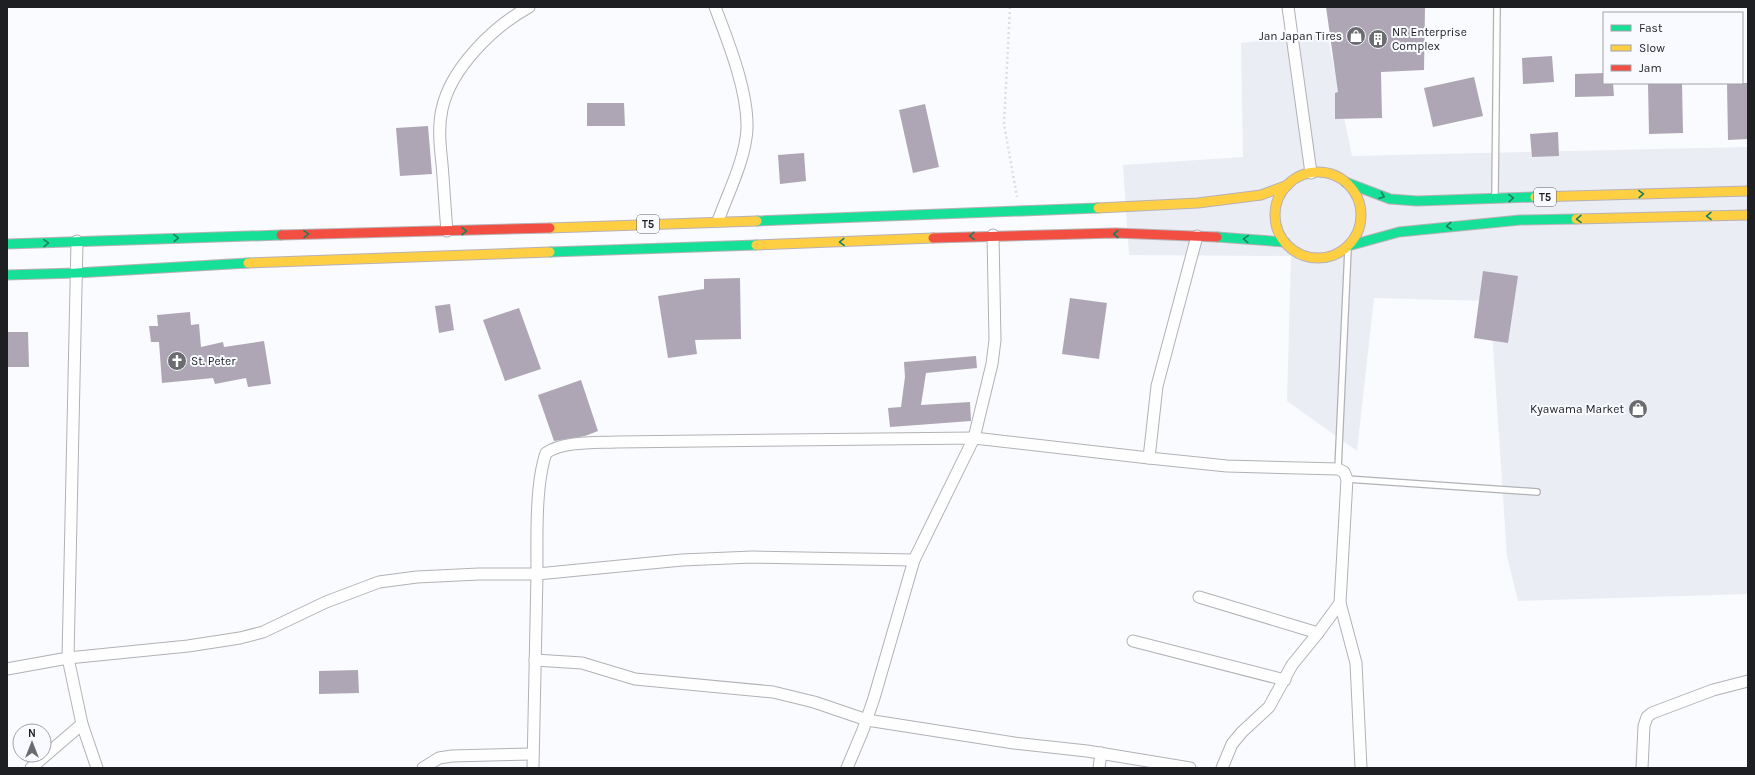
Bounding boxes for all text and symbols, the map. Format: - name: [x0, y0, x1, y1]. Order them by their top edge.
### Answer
- legend: [1603, 12, 1743, 84]
- text: Fast: [1639, 21, 1663, 35]
- shop icon: Jan Japan Tires: [1345, 25, 1367, 47]
- place label: NR Enterprise Complex: [1392, 25, 1467, 53]
- building icon: NR Enterprise Complex: [1367, 28, 1389, 50]
- place label: Jan Japan Tires: [1259, 29, 1342, 43]
- text: Slow: [1639, 41, 1665, 55]
- text: Jam: [1639, 61, 1662, 75]
- road number: T5: [1534, 188, 1556, 206]
- one-way arrow: [1638, 190, 1644, 198]
- one-way arrow: [1379, 191, 1386, 199]
- one-way arrow: [1508, 194, 1514, 202]
- one-way arrow: [1706, 211, 1712, 220]
- one-way arrow: [1576, 214, 1582, 223]
- road number: T5: [637, 215, 659, 233]
- one-way arrow: [1446, 221, 1452, 230]
- one-way arrow: [461, 226, 467, 235]
- one-way arrow: [1113, 229, 1119, 238]
- one-way arrow: [303, 230, 309, 238]
- one-way arrow: [969, 232, 975, 241]
- one-way arrow: [173, 233, 179, 242]
- one-way arrow: [1243, 235, 1249, 243]
- one-way arrow: [839, 237, 845, 246]
- one-way arrow: [43, 238, 49, 247]
- church icon: St. Peter: [166, 350, 188, 372]
- place label: St. Peter: [191, 354, 236, 368]
- shop icon: Kyawama Market: [1627, 398, 1649, 420]
- place label: Kyawama Market: [1530, 402, 1624, 416]
- north arrow: [12, 723, 52, 763]
- text: N: [28, 727, 36, 740]

